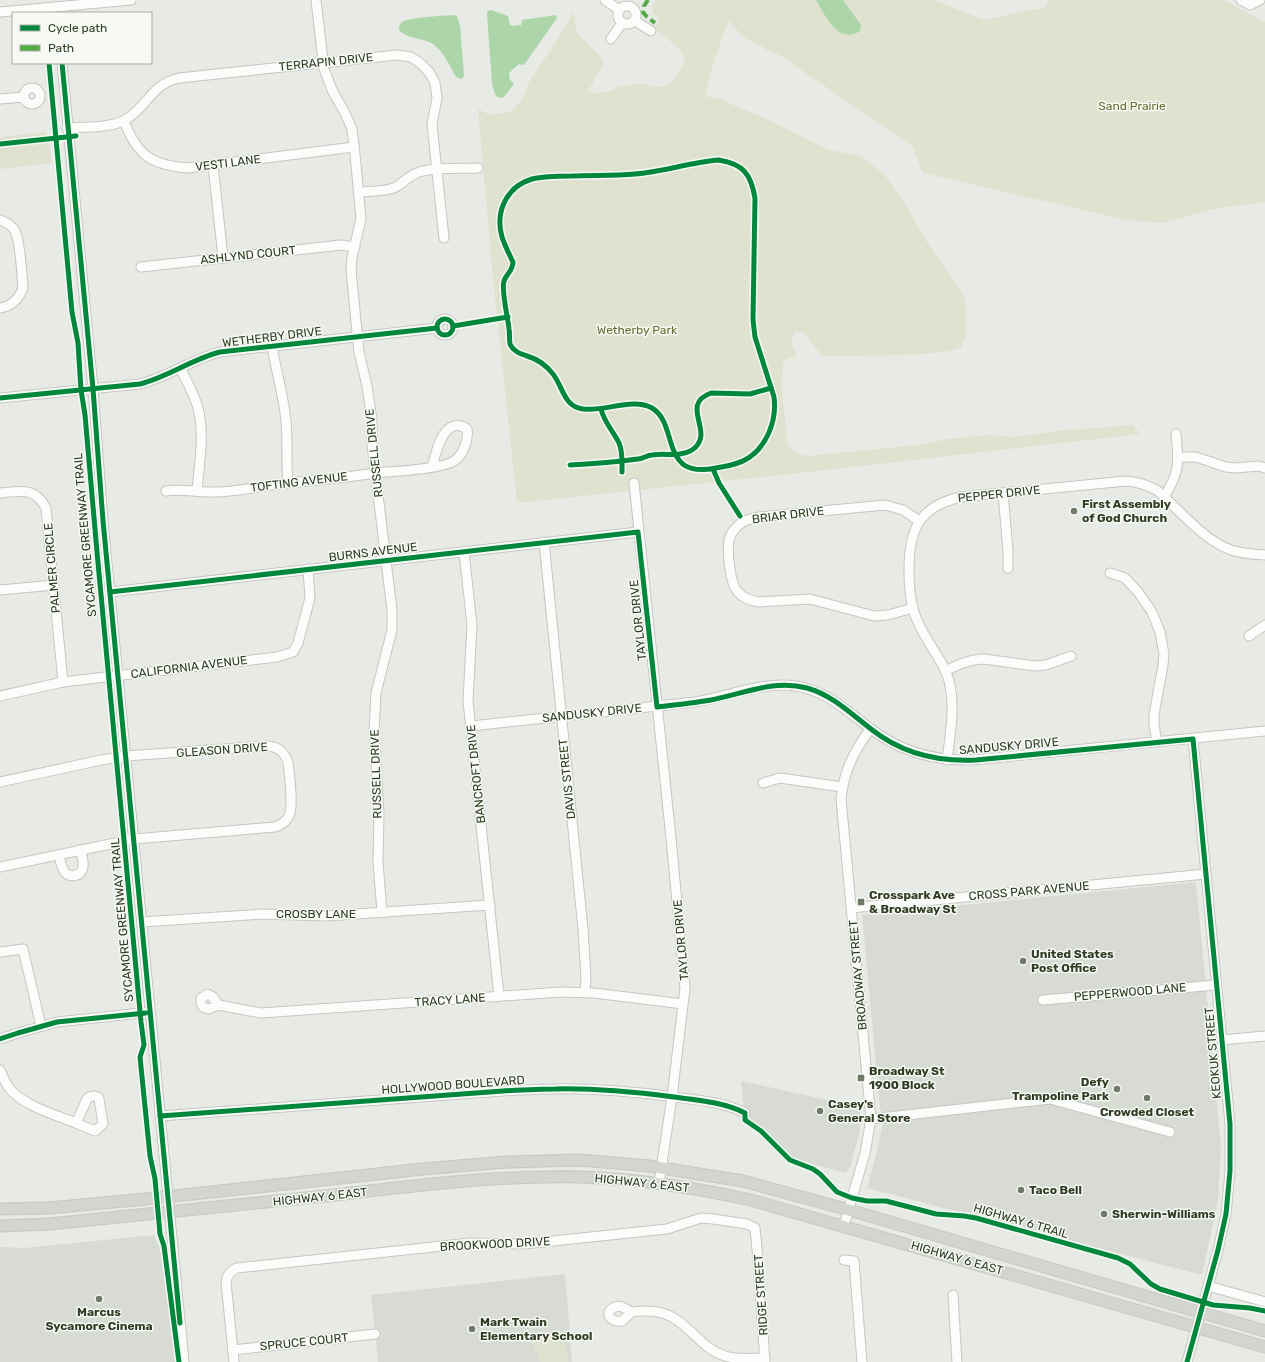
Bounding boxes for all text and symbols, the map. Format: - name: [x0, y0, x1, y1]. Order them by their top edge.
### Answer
- legend: [12, 12, 152, 64]
- text: Cycle path: [48, 21, 107, 35]
- text: Path: [48, 41, 74, 55]
- street label: TERRAPIN DRIVE: [278, 50, 374, 74]
- park label: Sand Prairie: [1098, 99, 1166, 113]
- street label: VESTI LANE: [194, 152, 262, 174]
- street label: ASHLYND COURT: [200, 243, 297, 267]
- park label: Wetherby Park: [597, 323, 678, 337]
- street label: WETHERBY DRIVE: [221, 324, 323, 350]
- street label: RUSSELL DRIVE: [362, 408, 386, 498]
- street label: SYCAMORE GREENWAY TRAIL: [71, 452, 99, 618]
- street label: TOFTING AVENUE: [250, 469, 348, 495]
- street label: PEPPER DRIVE: [957, 483, 1041, 505]
- place label: First Assembly of God Church: [1082, 497, 1171, 525]
- street label: BRIAR DRIVE: [751, 504, 825, 526]
- marker: First Assembly of God Church: [1069, 506, 1079, 516]
- street label: PALMER CIRCLE: [41, 522, 63, 614]
- street label: BURNS AVENUE: [328, 540, 418, 564]
- street label: TAYLOR DRIVE: [627, 579, 649, 661]
- street label: CALIFORNIA AVENUE: [130, 653, 248, 681]
- street label: SANDUSKY DRIVE: [542, 701, 642, 725]
- street label: BANCROFT DRIVE: [464, 724, 488, 824]
- street label: RUSSELL DRIVE: [367, 729, 385, 819]
- street label: SANDUSKY DRIVE: [959, 735, 1059, 757]
- street label: DAVIS STREET: [556, 738, 578, 820]
- street label: GLEASON DRIVE: [176, 740, 268, 760]
- street label: SYCAMORE GREENWAY TRAIL: [108, 837, 136, 1003]
- street label: CROSS PARK AVENUE: [968, 879, 1090, 903]
- place label: Crosspark Ave & Broadway St: [869, 888, 956, 916]
- marker: Crosspark Ave & Broadway St: [856, 897, 866, 907]
- street label: TAYLOR DRIVE: [670, 899, 692, 981]
- street label: CROSBY LANE: [276, 907, 356, 921]
- street label: BROADWAY STREET: [846, 919, 870, 1031]
- place label: United States Post Office: [1031, 947, 1114, 975]
- marker: United States Post Office: [1018, 956, 1028, 966]
- street label: PEPPERWOOD LANE: [1073, 980, 1187, 1004]
- street label: TRACY LANE: [414, 991, 486, 1009]
- street label: KEOKUK STREET: [1202, 1007, 1224, 1099]
- place label: Broadway St 1900 Block: [869, 1064, 945, 1092]
- street label: HOLLYWOOD BOULEVARD: [381, 1073, 525, 1097]
- marker: Broadway St 1900 Block: [856, 1073, 866, 1083]
- place label: Defy Trampoline Park: [1012, 1075, 1109, 1103]
- marker: Defy Trampoline Park: [1112, 1084, 1122, 1094]
- marker: Crowded Closet: [1142, 1093, 1152, 1103]
- place label: Casey's General Store: [828, 1097, 910, 1125]
- place label: Crowded Closet: [1100, 1105, 1194, 1119]
- marker: Casey's General Store: [815, 1106, 825, 1116]
- street label: HIGHWAY 6 EAST: [594, 1171, 690, 1195]
- place label: Taco Bell: [1029, 1183, 1082, 1197]
- street label: HIGHWAY 6 EAST: [272, 1185, 368, 1209]
- marker: Taco Bell: [1016, 1185, 1026, 1195]
- street label: HIGHWAY 6 TRAIL: [972, 1201, 1070, 1241]
- place label: Sherwin-Williams: [1112, 1207, 1216, 1221]
- marker: Sherwin-Williams: [1099, 1209, 1109, 1219]
- street label: BROOKWOOD DRIVE: [439, 1234, 551, 1254]
- street label: HIGHWAY 6 EAST: [909, 1238, 1005, 1278]
- street label: RIDGE STREET: [751, 1254, 771, 1336]
- marker: Marcus Sycamore Cinema: [94, 1294, 104, 1304]
- place label: Marcus Sycamore Cinema: [45, 1305, 153, 1333]
- place label: Mark Twain Elementary School: [480, 1315, 592, 1343]
- marker: Mark Twain Elementary School: [467, 1324, 477, 1334]
- street label: SPRUCE COURT: [259, 1330, 349, 1354]

